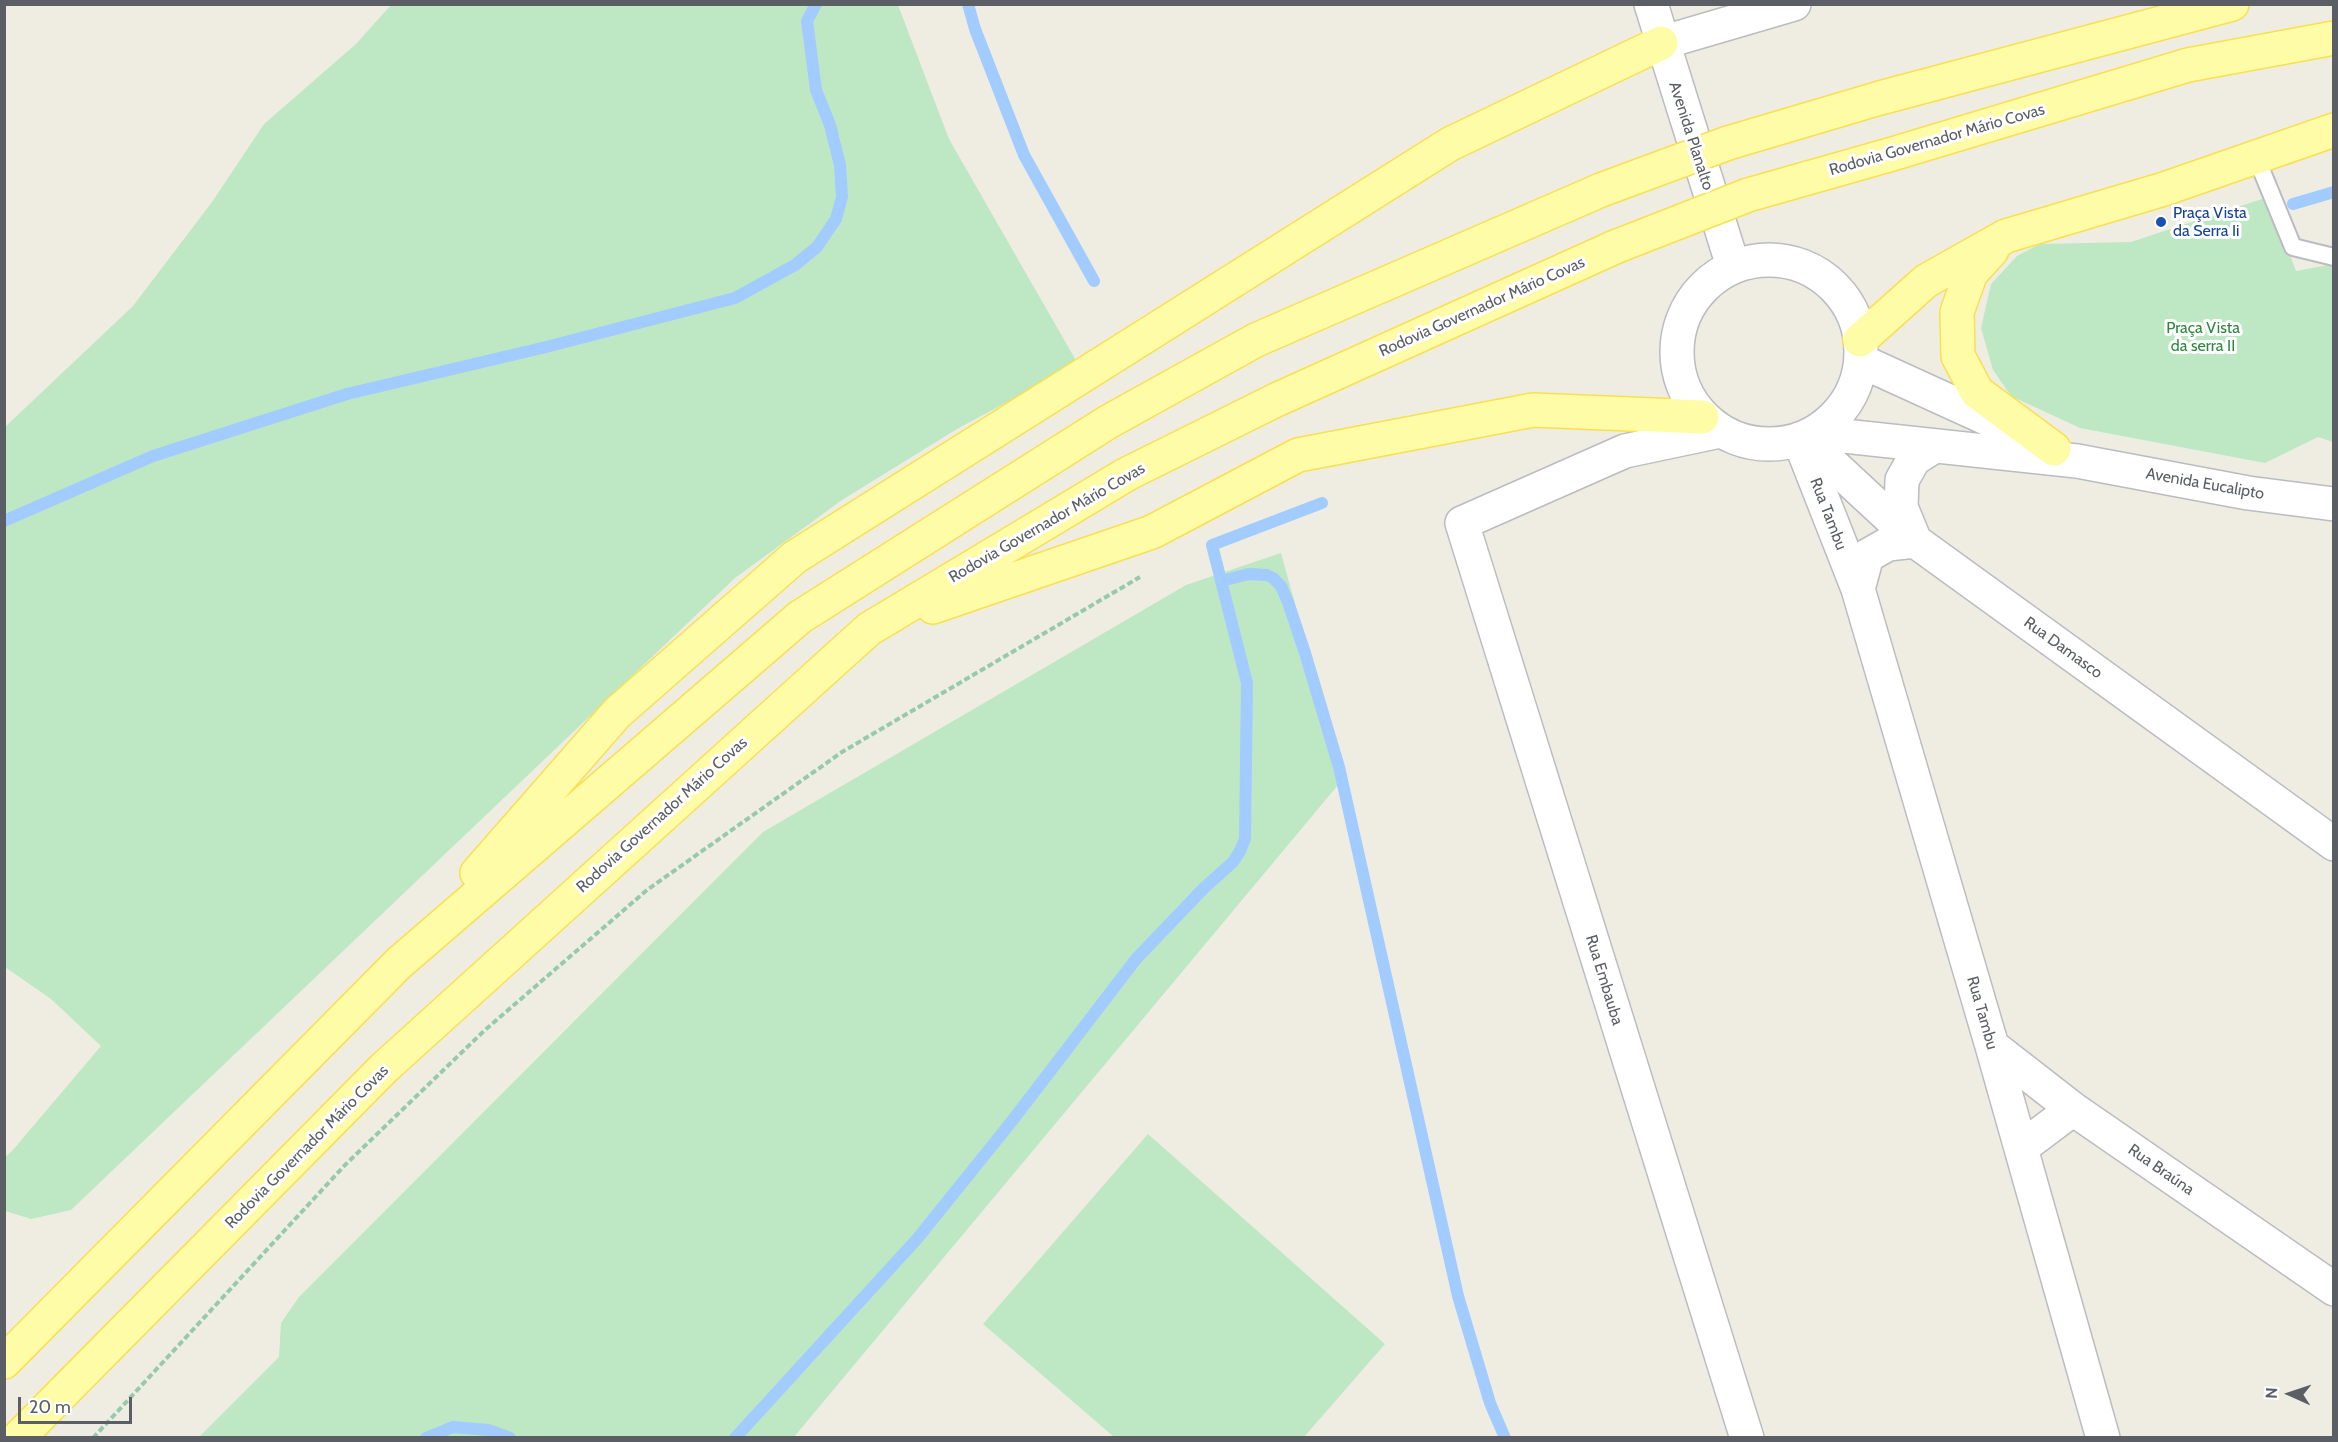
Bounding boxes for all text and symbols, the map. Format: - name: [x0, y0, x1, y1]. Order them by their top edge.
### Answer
- street label: Avenida Planalto: [1664, 79, 1718, 193]
- street label: Rodovia Governador Mário Covas: [1827, 100, 2047, 180]
- place label: Praça Vista da Serra Ii: [2173, 203, 2247, 241]
- marker: Praça Vista da Serra Ii: [2154, 215, 2168, 229]
- street label: Rodovia Governador Mário Covas: [1376, 253, 1588, 361]
- park label: Praça Vista da serra II: [2166, 318, 2240, 356]
- street label: Rodovia Governador Mário Covas: [946, 459, 1148, 587]
- street label: Avenida Eucalipto: [2144, 464, 2266, 504]
- street label: Rua Tambu: [1805, 475, 1851, 553]
- street label: Rua Damasco: [2020, 613, 2106, 683]
- street label: Rodovia Governador Mário Covas: [573, 733, 751, 897]
- street label: Rua Embauba: [1581, 933, 1627, 1027]
- street label: Rua Tambu: [1962, 974, 2002, 1052]
- street label: Rodovia Governador Mário Covas: [221, 1061, 393, 1233]
- street label: Rua Braúna: [2124, 1140, 2198, 1200]
- north arrow: [2260, 1364, 2320, 1424]
- scale bar: [21, 1385, 135, 1423]
- text: N: [2262, 1387, 2281, 1399]
- text: 20 m: [29, 1396, 71, 1418]

